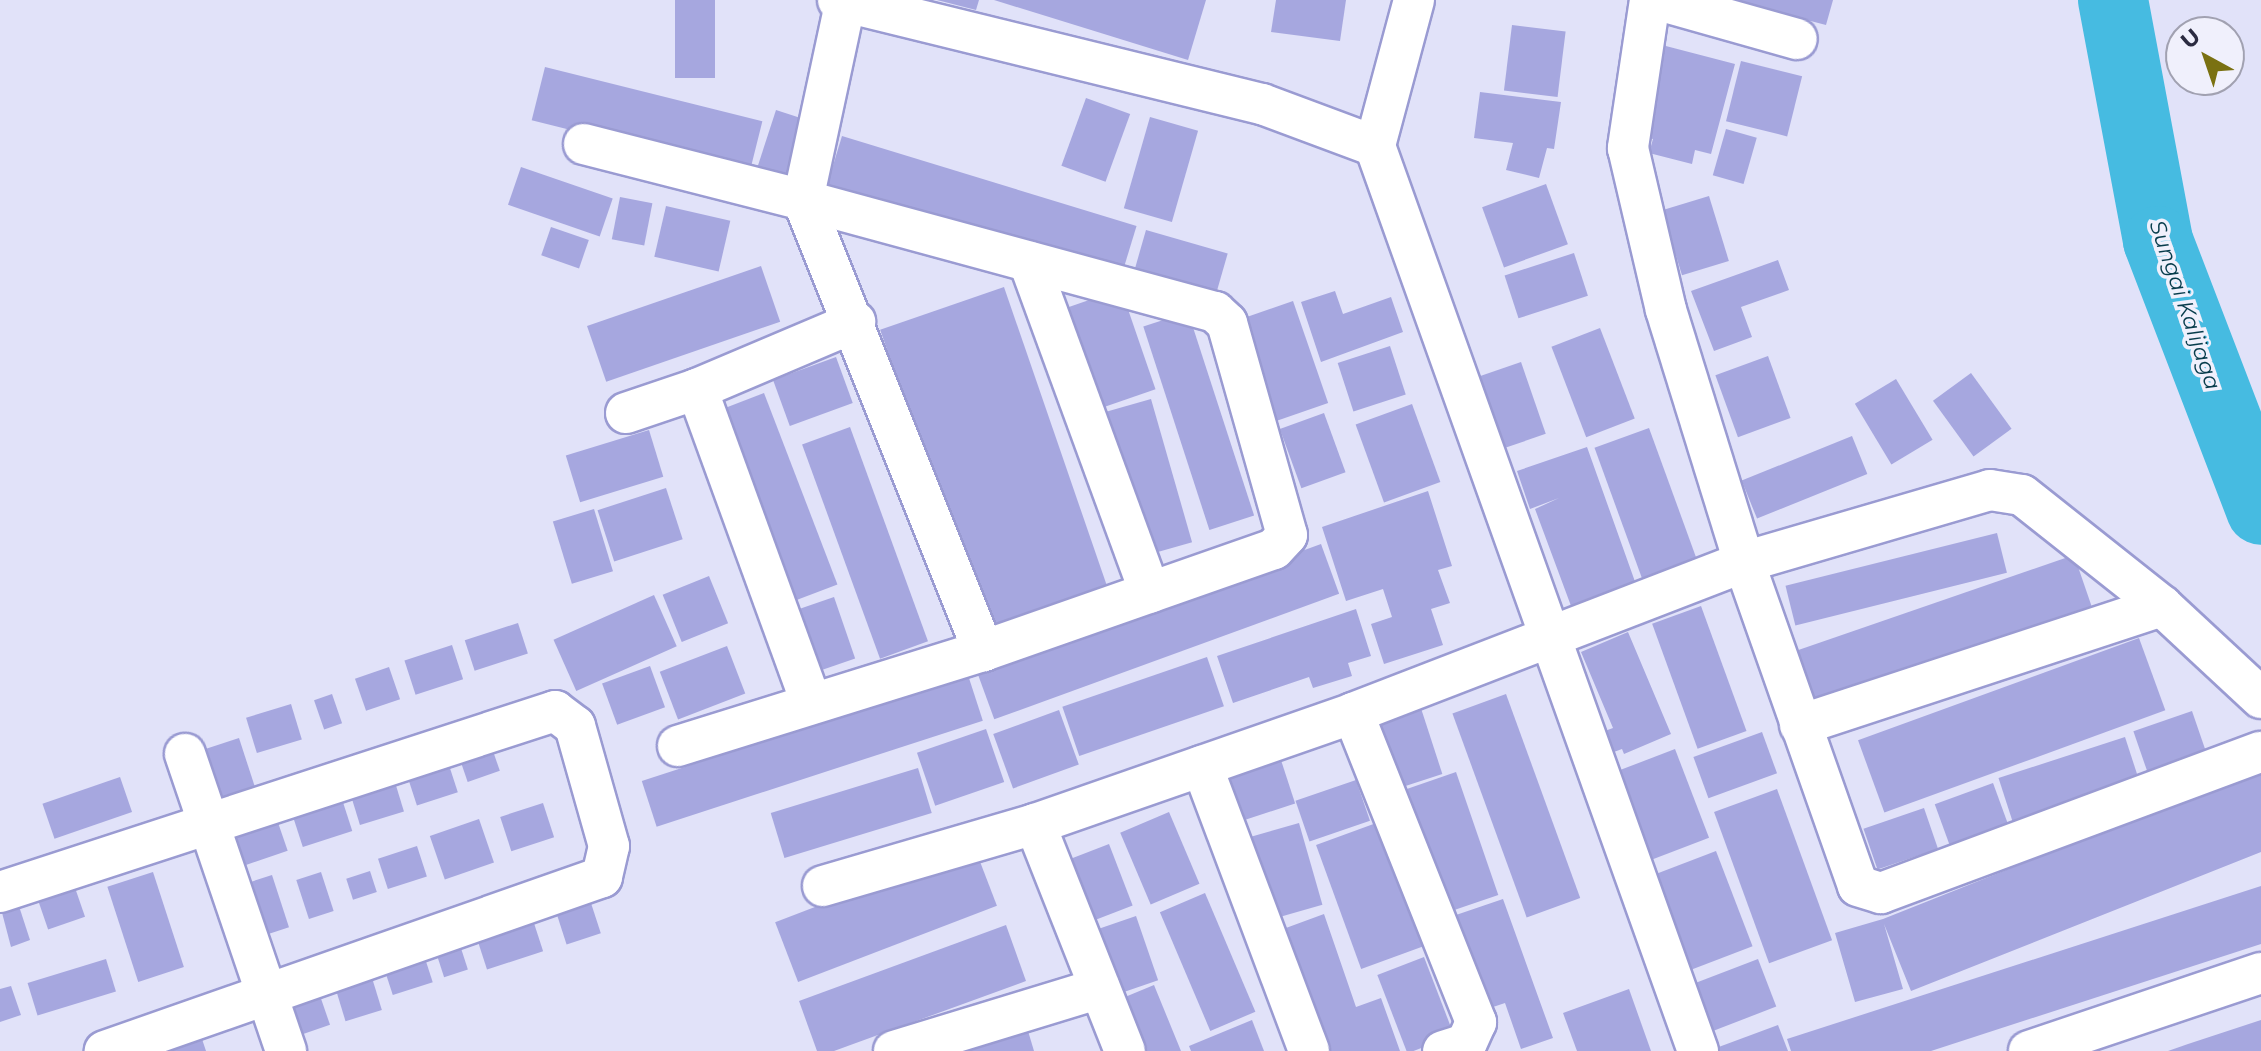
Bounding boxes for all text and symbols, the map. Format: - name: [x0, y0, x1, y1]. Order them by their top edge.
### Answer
- north arrow: [2165, 16, 2245, 96]
- text: U: [2175, 23, 2206, 55]
- water label: Sungai Kalijaga: [2144, 217, 2226, 393]

